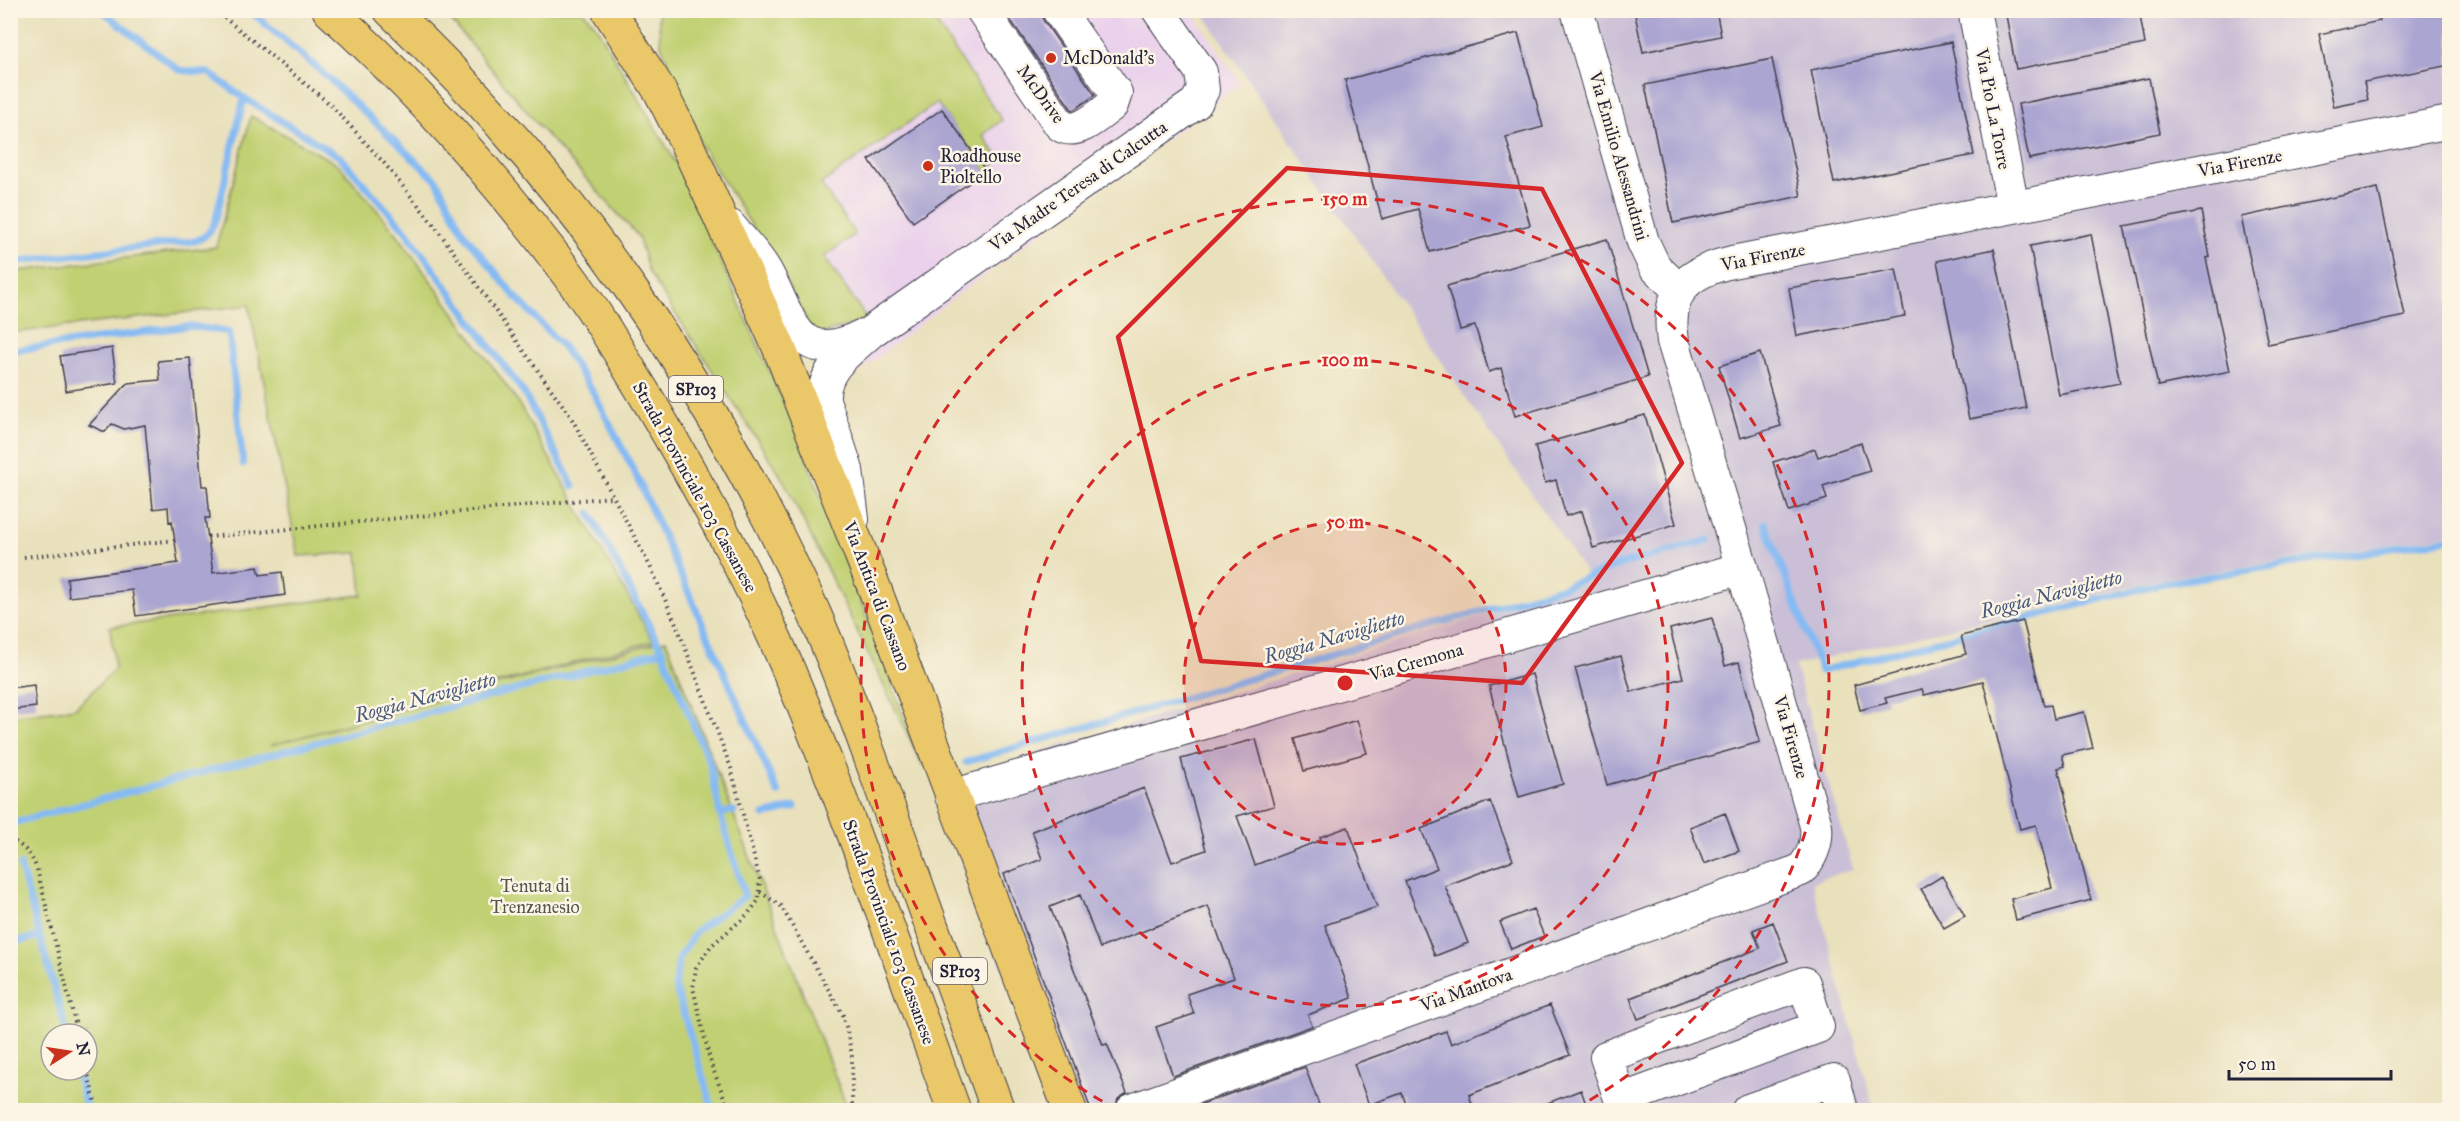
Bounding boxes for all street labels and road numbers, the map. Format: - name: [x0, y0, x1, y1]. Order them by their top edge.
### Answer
- street label: Via Pio La Torre: [1970, 46, 2016, 171]
- street label: McDrive: [1012, 60, 1070, 128]
- street label: Via Emilio Alessandrini: [1584, 68, 1654, 243]
- street label: Via Madre Teresa di Calcutta: [984, 116, 1172, 257]
- street label: Via Firenze: [2195, 144, 2284, 182]
- street label: Via Firenze: [1718, 238, 1807, 276]
- road number: SP103: [669, 376, 723, 402]
- street label: Strada Provinciale 103 Cassanese: [628, 378, 762, 596]
- street label: Via Antica di Cassano: [838, 517, 916, 674]
- street label: Via Cremona: [1365, 638, 1466, 686]
- street label: Via Firenze: [1768, 692, 1813, 781]
- street label: Strada Provinciale 103 Cassanese: [838, 817, 940, 1047]
- road number: SP103: [933, 958, 987, 984]
- street label: Via Mantova: [1416, 963, 1515, 1017]

